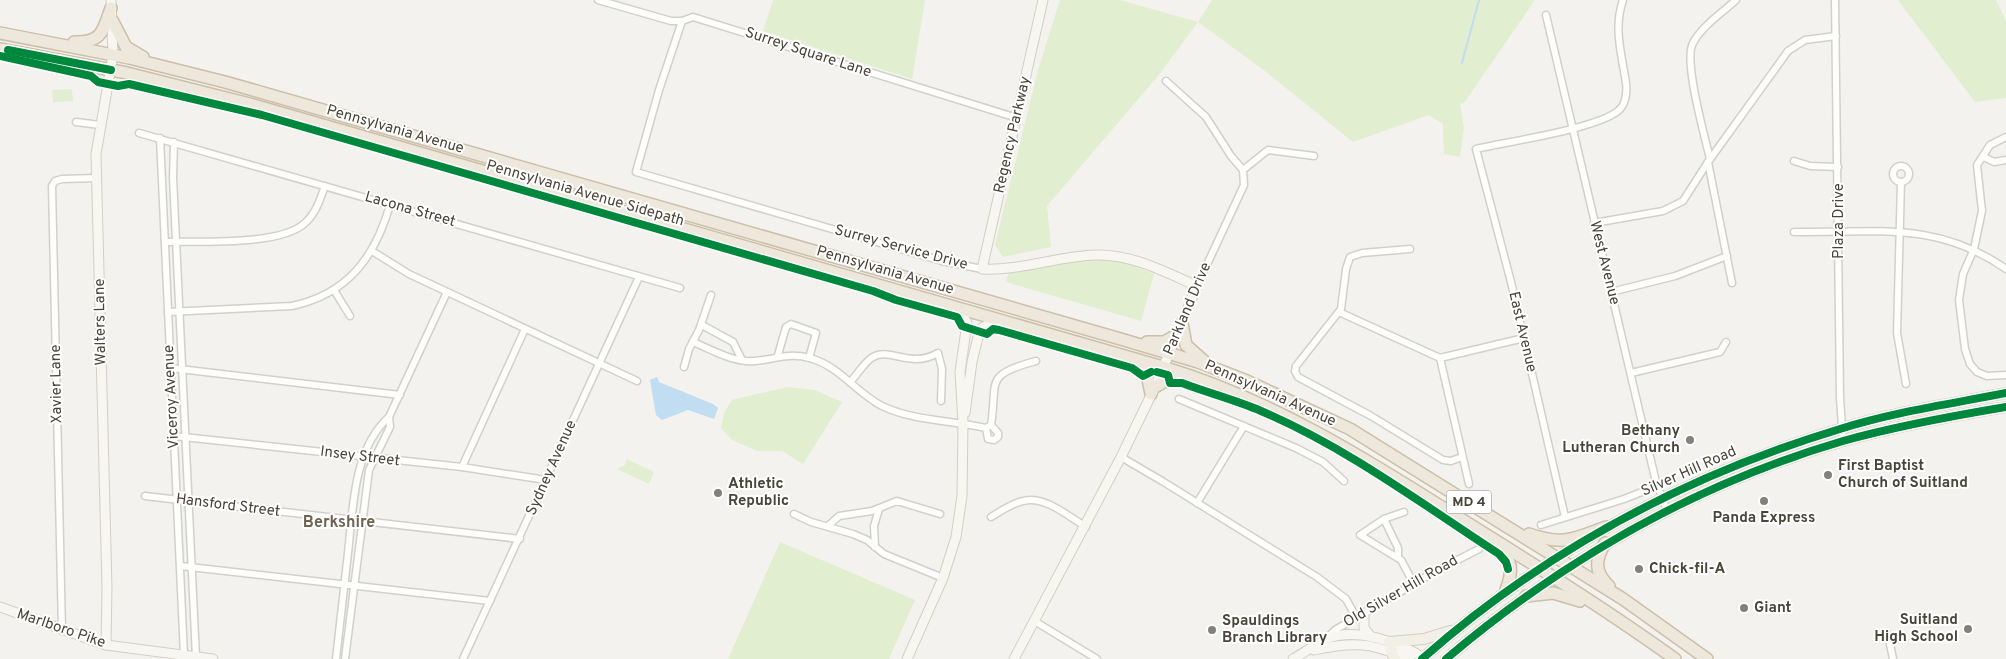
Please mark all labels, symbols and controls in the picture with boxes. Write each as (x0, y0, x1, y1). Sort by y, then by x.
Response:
street label: Surrey Square Lane (742, 24, 874, 82)
street label: Regency Parkway (990, 75, 1036, 195)
street label: Pennsylvania Avenue (324, 101, 466, 159)
street label: Pennsylvania Avenue Sidepath (484, 157, 686, 231)
street label: Plaza Drive (1830, 183, 1849, 259)
street label: Lacona Street (362, 188, 458, 232)
street label: West Avenue (1584, 219, 1624, 307)
street label: Surrey Service Drive (832, 221, 970, 275)
street label: Pennsylvania Avenue (814, 242, 956, 300)
street label: Parkland Drive (1160, 260, 1216, 358)
street label: Walters Lane (91, 278, 111, 366)
street label: East Avenue (1503, 290, 1541, 374)
street label: Xavier Lane (47, 344, 67, 424)
street label: Viceroy Avenue (160, 344, 184, 450)
street label: Pennsylvania Avenue (1201, 356, 1339, 432)
street label: Sydney Avenue (522, 417, 582, 519)
place label: Bethany Lutheran Church (1562, 422, 1680, 458)
marker: Bethany Lutheran Church (1684, 434, 1696, 446)
street label: Insey Street (319, 443, 401, 471)
street label: Silver Hill Road (1638, 443, 1740, 501)
place label: First Baptist Church of Suitland (1838, 457, 1968, 493)
marker: First Baptist Church of Suitland (1822, 469, 1834, 481)
place label: Athletic Republic (728, 475, 789, 511)
marker: Athletic Republic (712, 487, 724, 499)
street label: Hansford Street (175, 490, 281, 522)
road number: MD 4 (1446, 491, 1492, 514)
marker: Panda Express (1758, 495, 1770, 507)
place label: Panda Express (1713, 509, 1815, 528)
district label: Berkshire (303, 513, 375, 533)
street label: Old Silver Hill Road (1340, 551, 1462, 633)
place label: Chick-fil-A (1649, 560, 1725, 579)
marker: Chick-fil-A (1633, 563, 1645, 575)
place label: Giant (1754, 599, 1792, 618)
marker: Giant (1738, 602, 1750, 614)
street label: Marlboro Pike (14, 605, 108, 653)
place label: Suitland High School (1874, 611, 1958, 647)
place label: Spauldings Branch Library (1222, 612, 1328, 648)
marker: Suitland High School (1962, 623, 1974, 635)
marker: Spauldings Branch Library (1206, 624, 1218, 636)

